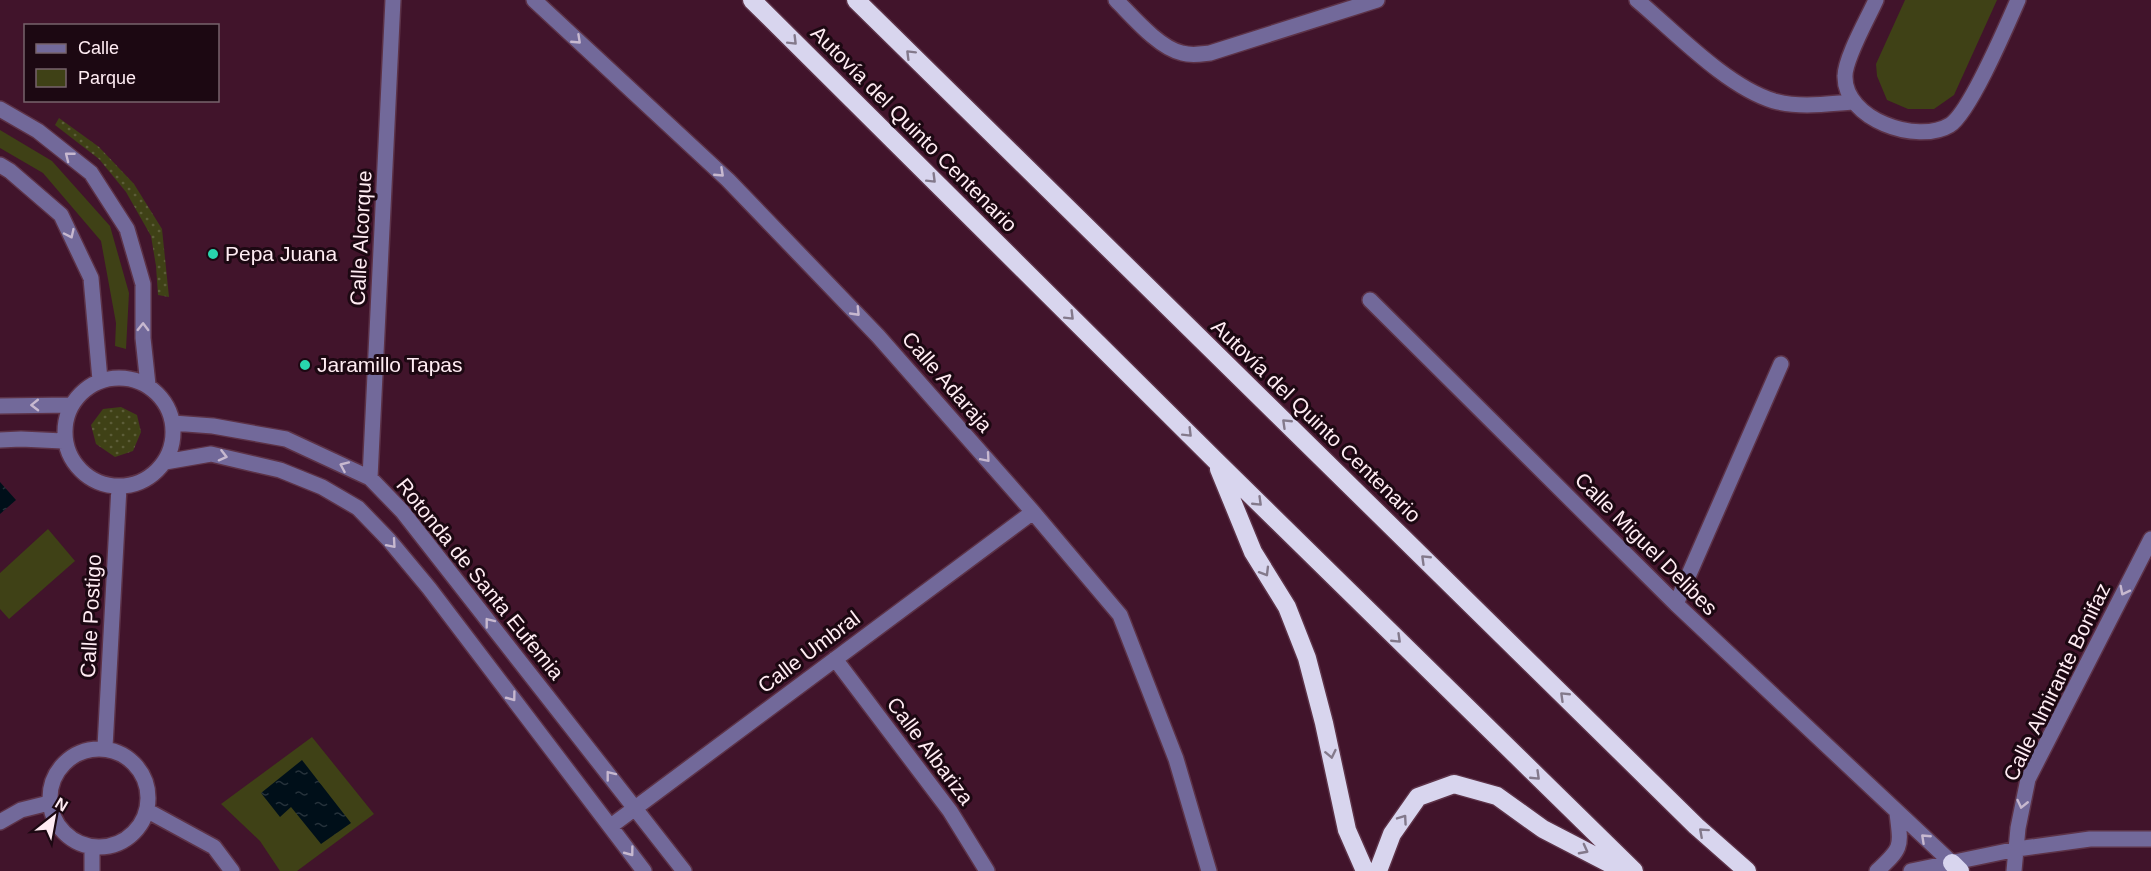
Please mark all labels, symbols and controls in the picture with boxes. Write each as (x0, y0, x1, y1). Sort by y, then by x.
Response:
street label: Autovía del Quinto Centenario (807, 21, 1022, 236)
legend (24, 24, 219, 102)
one-way arrow (570, 33, 581, 44)
one-way arrow (786, 34, 797, 45)
text: Calle (78, 38, 119, 58)
one-way arrow (907, 51, 918, 62)
text: Parque (78, 68, 136, 88)
one-way arrow (65, 152, 76, 163)
one-way arrow (713, 166, 724, 177)
street label: Calle Alcorque (345, 170, 376, 306)
one-way arrow (924, 171, 935, 182)
one-way arrow (63, 228, 75, 239)
place label: Pepa Juana (225, 242, 337, 265)
marker: Pepa Juana (206, 247, 220, 261)
one-way arrow (849, 306, 860, 316)
one-way arrow (1064, 309, 1074, 320)
street label: Autovía del Quinto Centenario (1207, 315, 1426, 527)
one-way arrow (137, 323, 149, 332)
street label: Calle Adaraja (898, 327, 997, 437)
place label: Jaramillo Tapas (317, 353, 463, 376)
marker: Jaramillo Tapas (298, 358, 312, 372)
one-way arrow (30, 399, 39, 411)
one-way arrow (1282, 419, 1292, 430)
one-way arrow (1181, 426, 1192, 437)
one-way arrow (218, 449, 228, 462)
one-way arrow (979, 451, 990, 462)
one-way arrow (339, 461, 350, 473)
street label: Calle Miguel Delibes (1571, 468, 1722, 619)
street label: Rotonda de Santa Eufemia (392, 473, 569, 684)
one-way arrow (1251, 495, 1262, 506)
one-way arrow (385, 537, 396, 548)
street label: Calle Postigo (76, 554, 105, 678)
one-way arrow (1421, 556, 1432, 567)
one-way arrow (1258, 566, 1270, 576)
street label: Calle Almirante Bonifaz (1999, 579, 2114, 784)
one-way arrow (2120, 585, 2132, 596)
street label: Calle Umbral (753, 606, 864, 697)
one-way arrow (486, 617, 497, 628)
one-way arrow (1391, 632, 1401, 643)
one-way arrow (505, 691, 516, 702)
one-way arrow (1560, 692, 1570, 703)
street label: Calle Albariza (883, 693, 978, 809)
one-way arrow (1324, 749, 1337, 759)
one-way arrow (1529, 768, 1540, 779)
one-way arrow (606, 771, 617, 782)
north arrow (24, 787, 84, 847)
text: N (52, 794, 71, 815)
one-way arrow (2017, 799, 2030, 809)
one-way arrow (1396, 814, 1407, 825)
one-way arrow (1700, 828, 1710, 839)
one-way arrow (1921, 834, 1931, 845)
one-way arrow (1577, 843, 1588, 854)
one-way arrow (623, 846, 634, 857)

